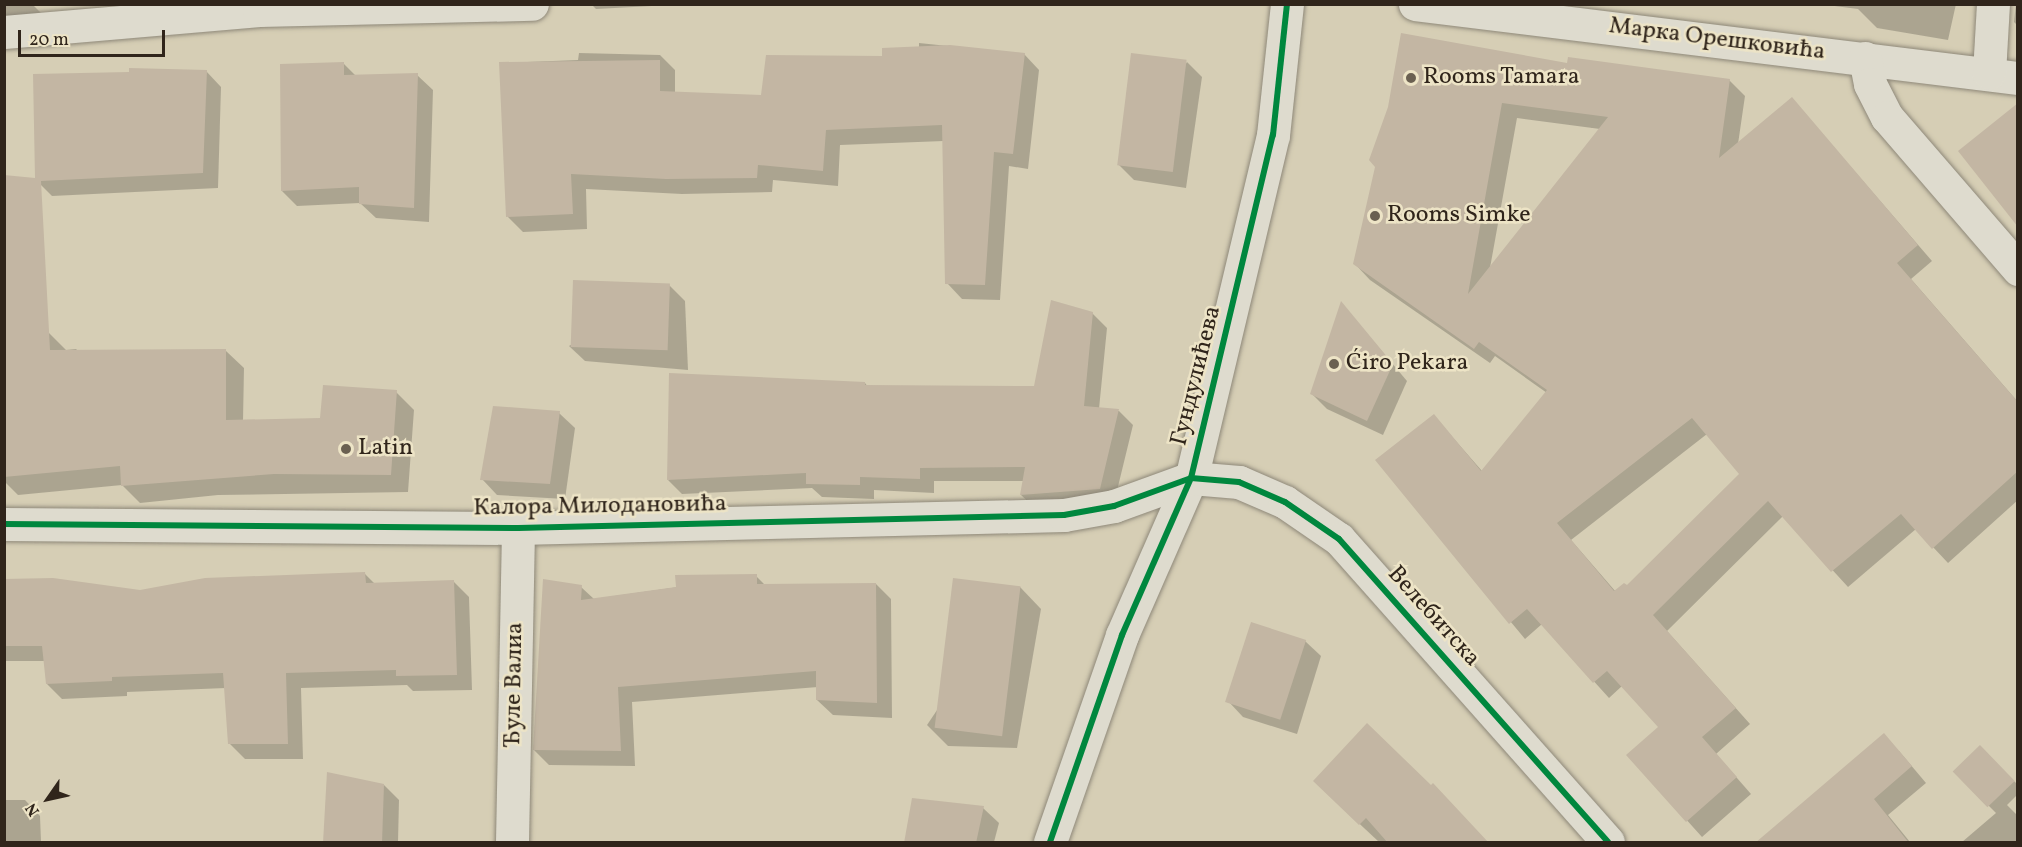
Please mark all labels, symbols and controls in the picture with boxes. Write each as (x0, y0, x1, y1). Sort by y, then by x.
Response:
street label: Марка Орешковића (1607, 12, 1827, 68)
scale bar (21, 18, 168, 56)
text: 20 m (29, 28, 69, 53)
place label: Rooms Tamara (1423, 64, 1581, 92)
marker: Rooms Tamara (1404, 71, 1418, 85)
place label: Rooms Simke (1387, 202, 1531, 230)
marker: Rooms Simke (1368, 209, 1382, 223)
street label: Гундулићева (1166, 303, 1228, 449)
place label: Ćiro Pekara (1346, 350, 1468, 378)
marker: Ćiro Pekara (1327, 357, 1341, 371)
place label: Latin (358, 435, 413, 463)
marker: Latin (339, 442, 353, 456)
street label: Калора Милодановића (473, 490, 727, 524)
street label: Велебитска (1380, 561, 1486, 673)
street label: Ђуле Валиа (500, 622, 530, 748)
north arrow (18, 769, 78, 829)
text: N (21, 798, 45, 820)

